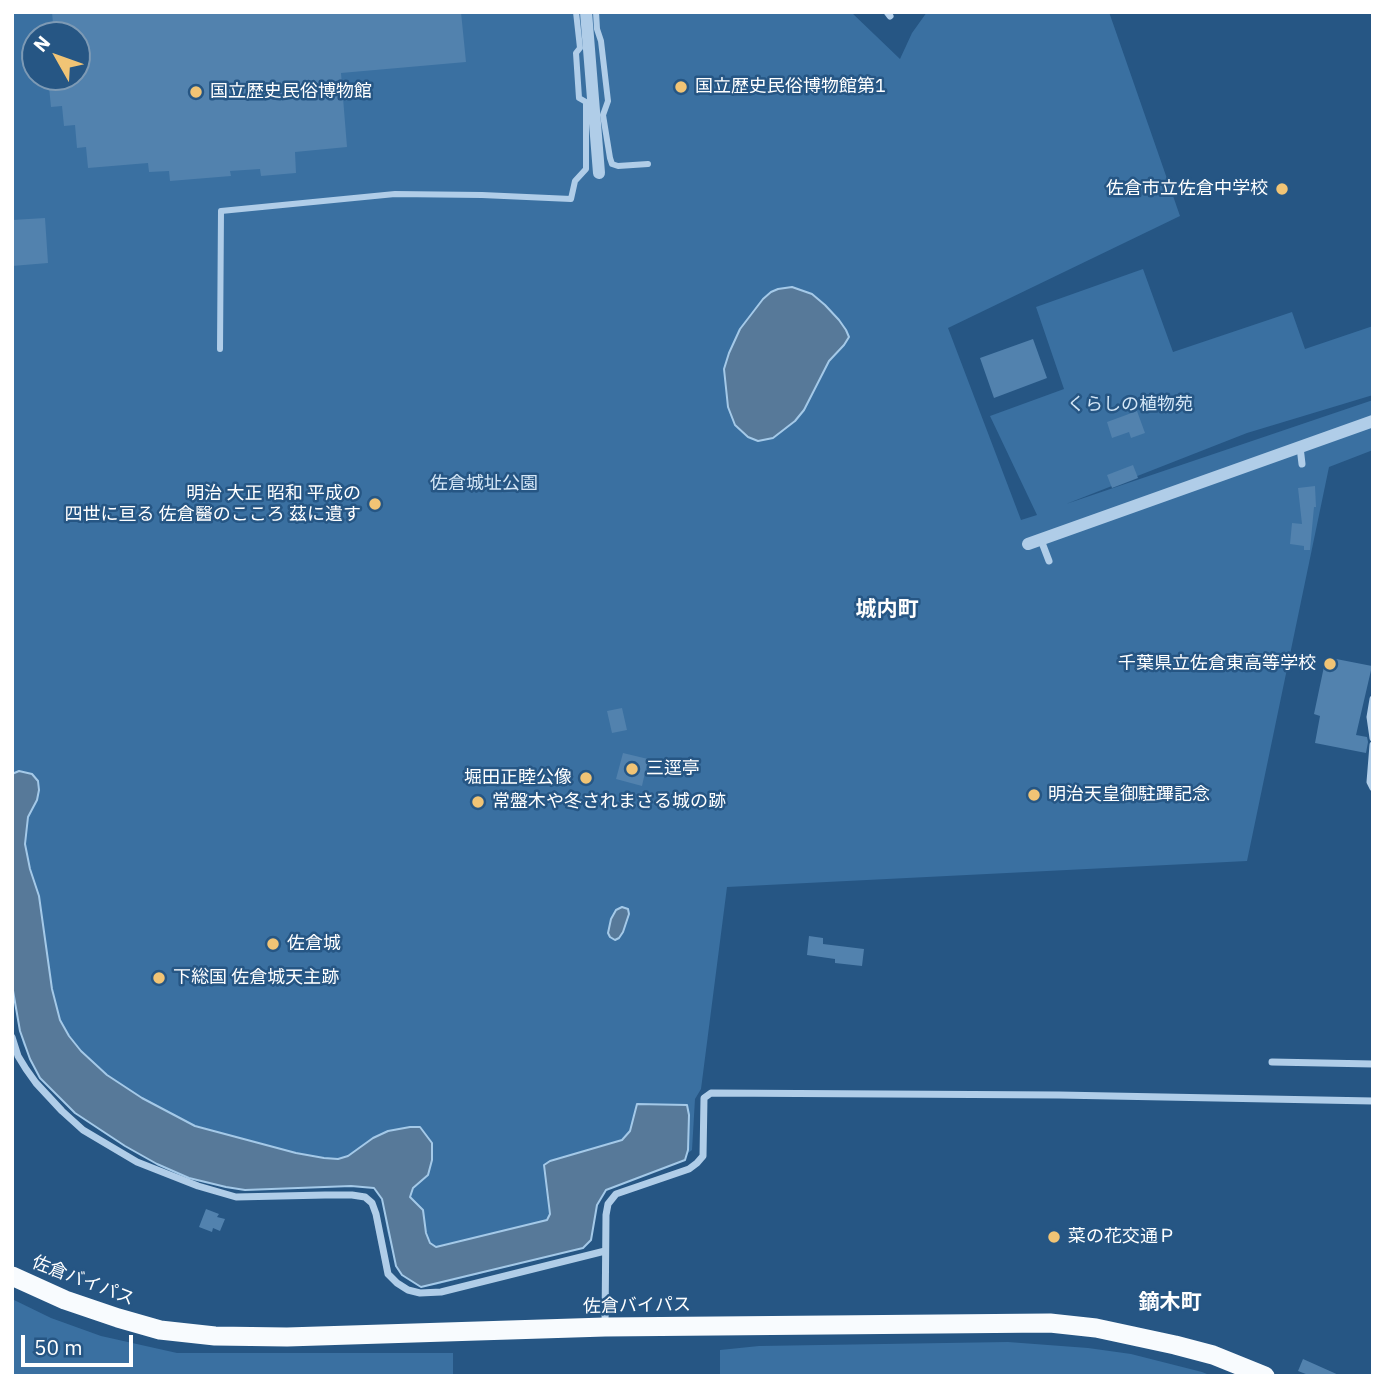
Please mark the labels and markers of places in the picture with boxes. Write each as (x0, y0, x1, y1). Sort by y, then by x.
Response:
place label: 国立歴史民俗博物館第1 (695, 76, 886, 98)
marker: 国立歴史民俗博物館第1 (673, 79, 689, 95)
place label: 国立歴史民俗博物館 (210, 81, 372, 103)
marker: 国立歴史民俗博物館 (188, 84, 204, 100)
place label: 佐倉市立佐倉中学校 (1106, 178, 1268, 200)
marker: 佐倉市立佐倉中学校 (1274, 181, 1290, 197)
place label: 明治 大正 昭和 平成の 四世に亘る 佐倉醫のこころ 茲に遺す (65, 483, 361, 526)
marker: 明治 大正 昭和 平成の 四世に亘る 佐倉醫のこころ 茲に遺す (367, 496, 383, 512)
place label: 千葉県立佐倉東高等学校 (1118, 653, 1316, 675)
marker: 千葉県立佐倉東高等学校 (1322, 656, 1338, 672)
place label: 三逕亭 (646, 758, 700, 780)
marker: 三逕亭 (624, 761, 640, 777)
place label: 堀田正睦公像 (464, 767, 572, 789)
marker: 堀田正睦公像 (578, 770, 594, 786)
place label: 明治天皇御駐蹕記念 (1048, 784, 1210, 806)
marker: 明治天皇御駐蹕記念 (1026, 787, 1042, 803)
place label: 常盤木や冬されまさる城の跡 (492, 791, 726, 813)
marker: 常盤木や冬されまさる城の跡 (470, 794, 486, 810)
place label: 佐倉城 (287, 933, 341, 955)
marker: 佐倉城 (265, 936, 281, 952)
place label: 下総国 佐倉城天主跡 (173, 967, 339, 989)
marker: 下総国 佐倉城天主跡 (151, 970, 167, 986)
place label: 菜の花交通Ｐ (1068, 1226, 1176, 1248)
marker: 菜の花交通Ｐ (1046, 1229, 1062, 1245)

